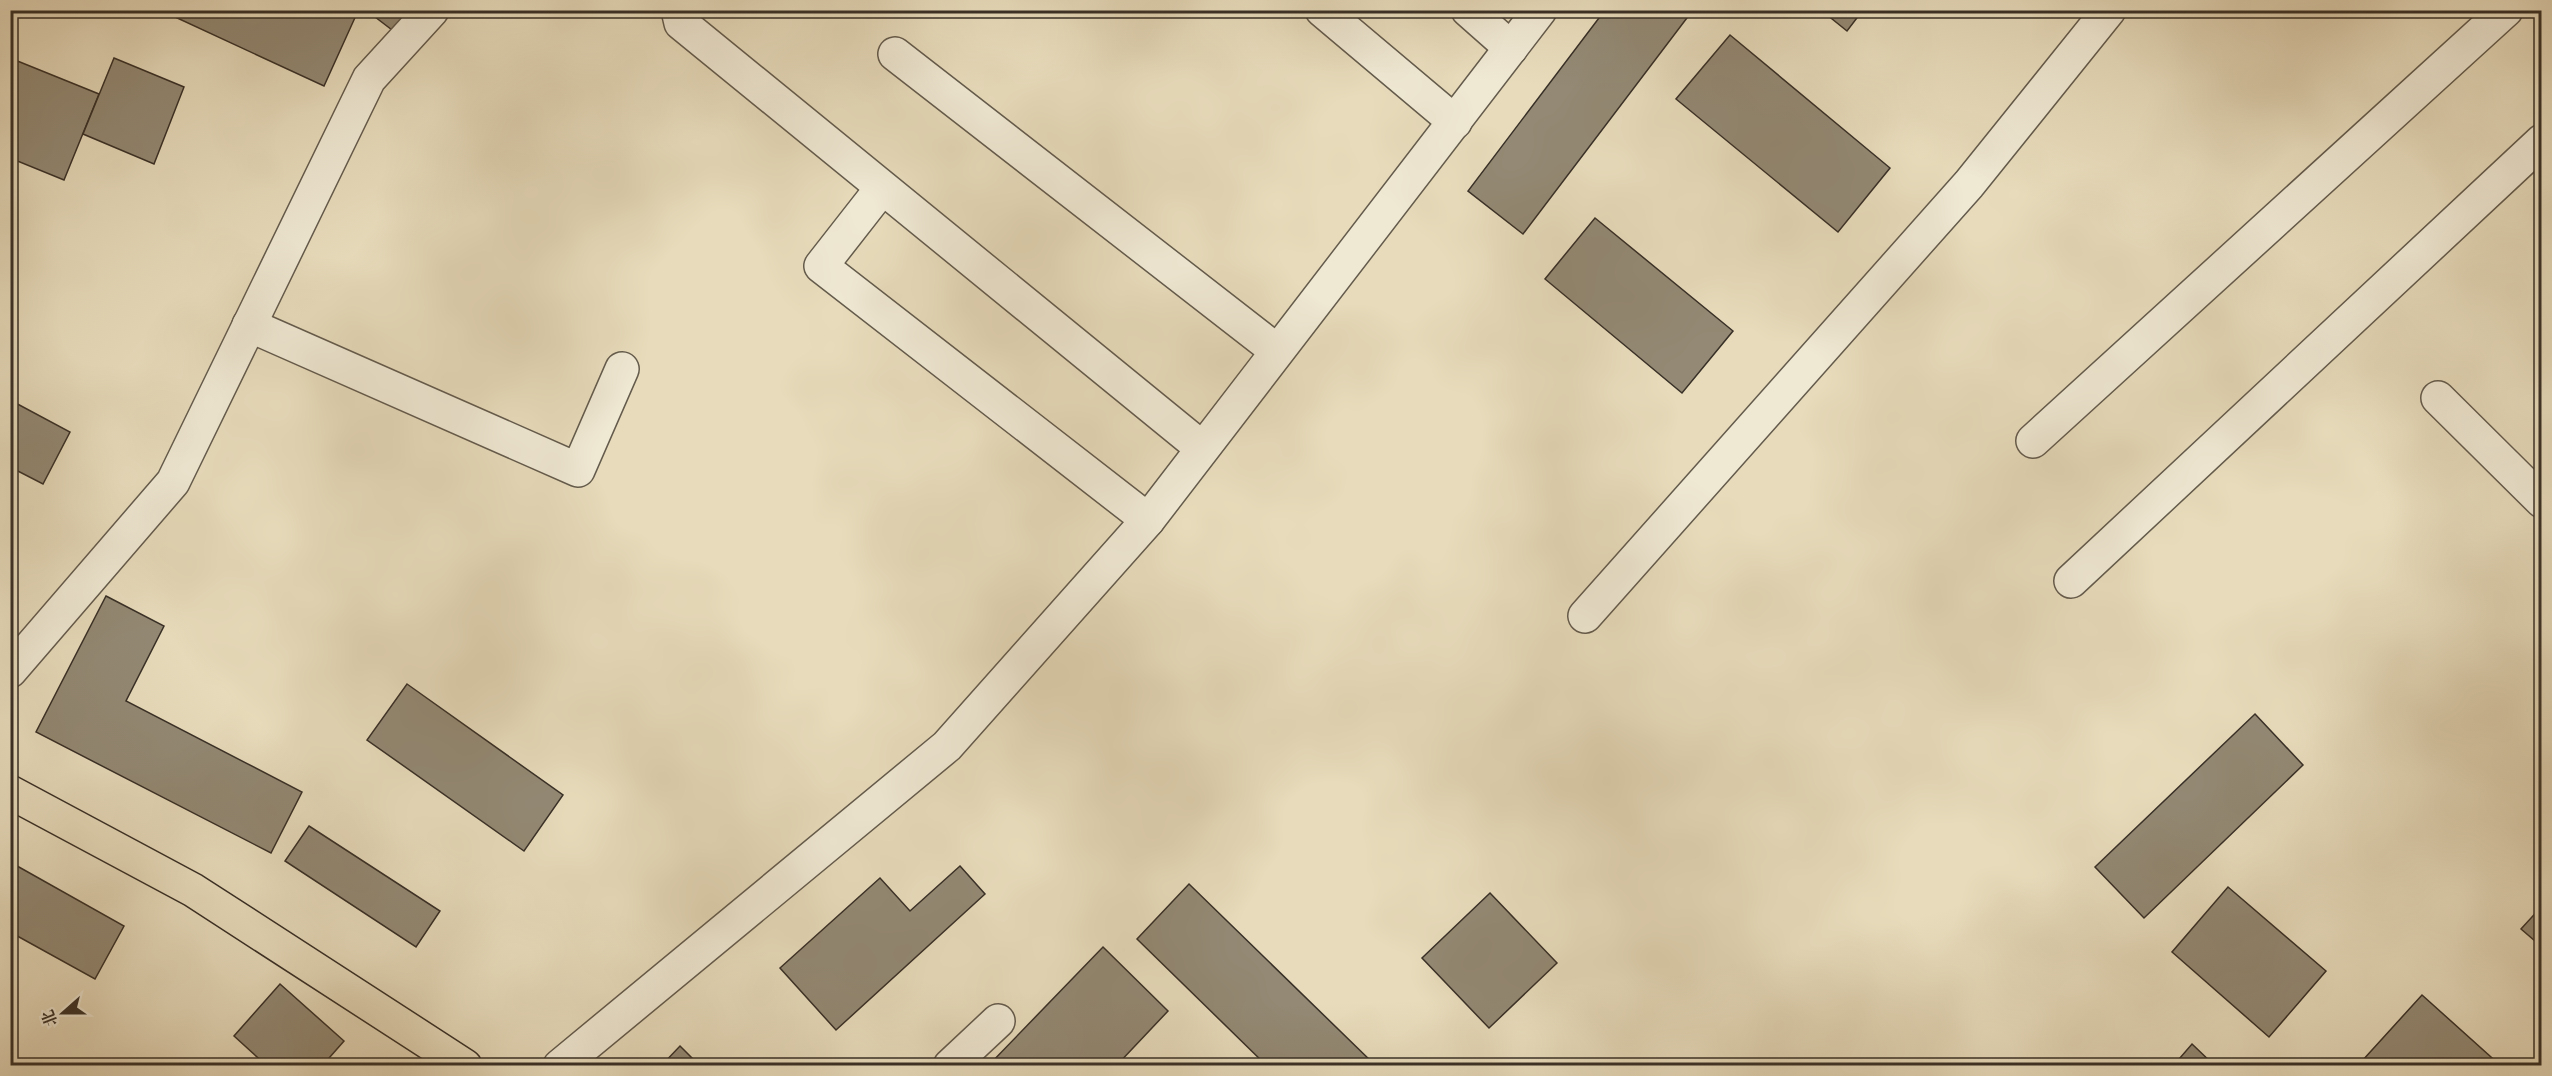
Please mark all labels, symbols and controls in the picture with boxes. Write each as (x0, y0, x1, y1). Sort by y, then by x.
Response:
north arrow (33, 983, 93, 1043)
text: 北 (35, 1007, 63, 1030)

